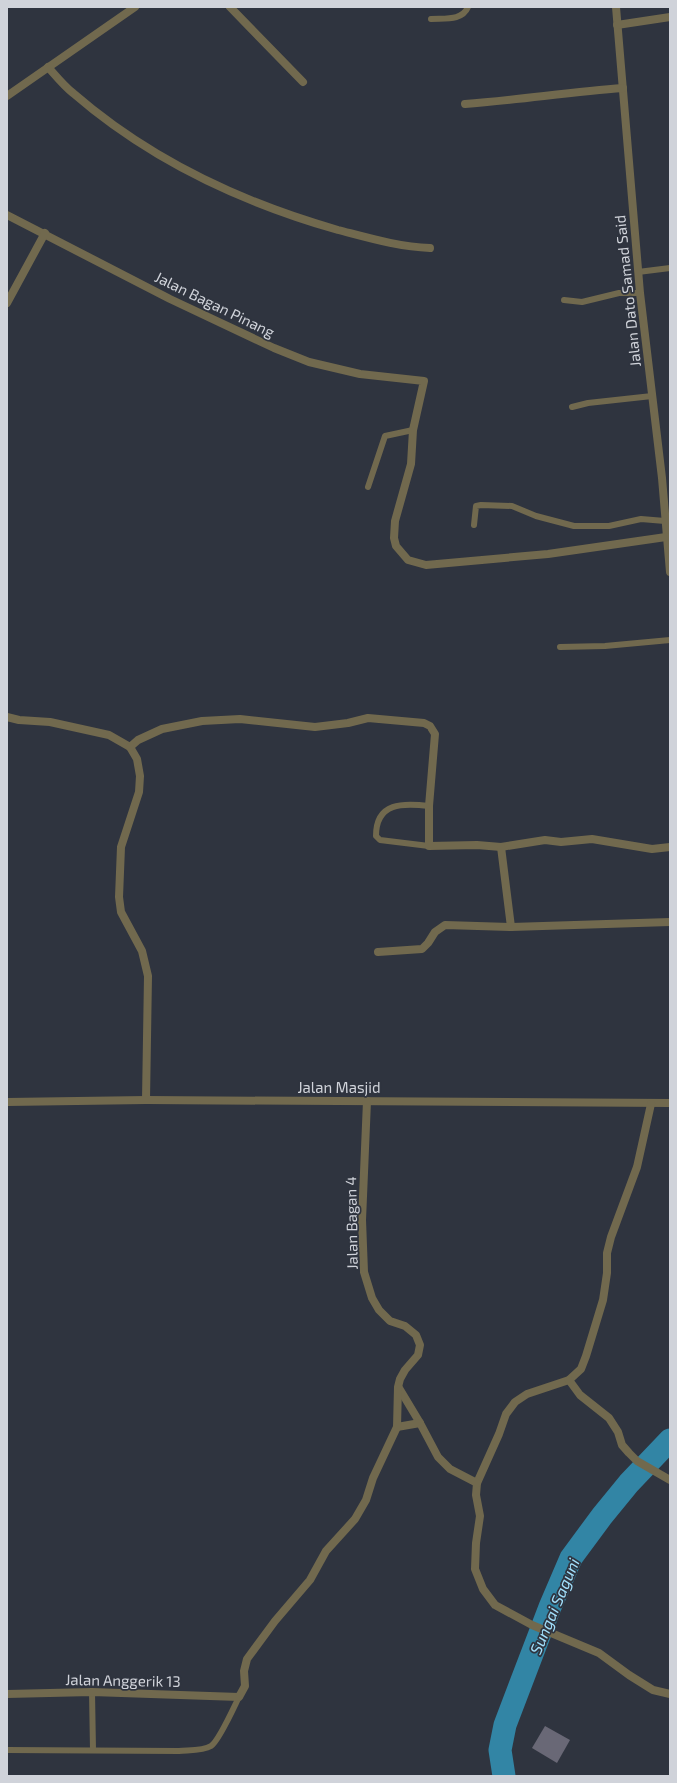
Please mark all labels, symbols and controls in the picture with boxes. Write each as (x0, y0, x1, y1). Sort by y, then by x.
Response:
street label: Jalan Dato Samad Said (610, 214, 644, 368)
street label: Jalan Bagan Pinang (152, 267, 278, 341)
street label: Jalan Masjid (297, 1078, 381, 1097)
street label: Jalan Bagan 4 (341, 1176, 361, 1270)
water label: Sungai Saguni (525, 1555, 583, 1657)
street label: Jalan Anggerik 13 (65, 1670, 181, 1690)

